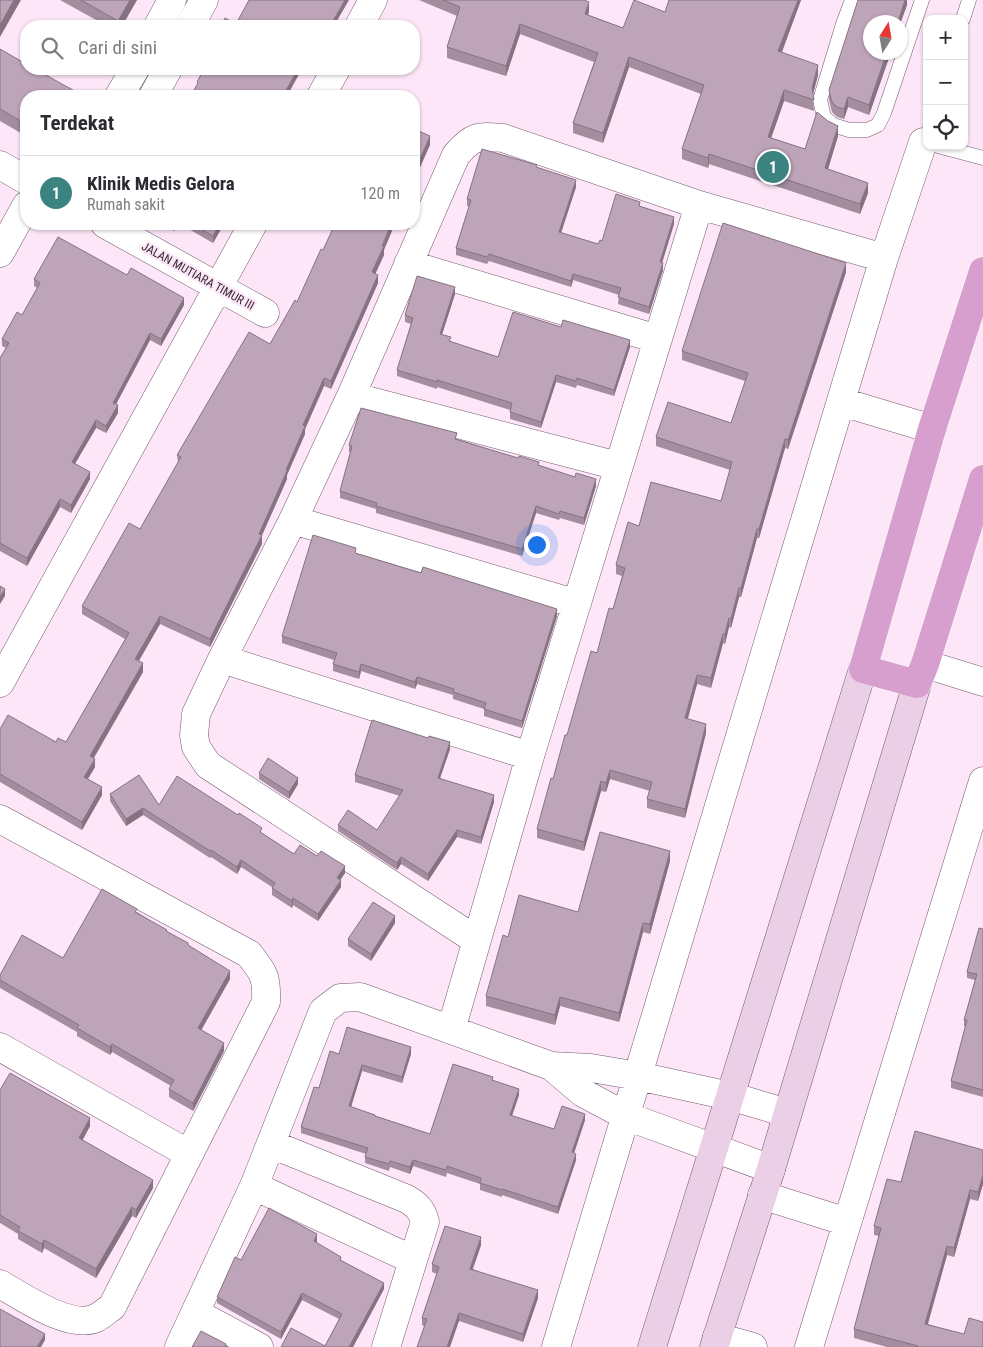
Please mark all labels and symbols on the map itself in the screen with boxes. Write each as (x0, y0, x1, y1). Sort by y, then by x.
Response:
north arrow (863, 15, 908, 60)
pin: 1 (757, 148, 789, 186)
street label: JALAN MUTIARA TIMUR III (139, 239, 257, 313)
your location (524, 532, 550, 558)

